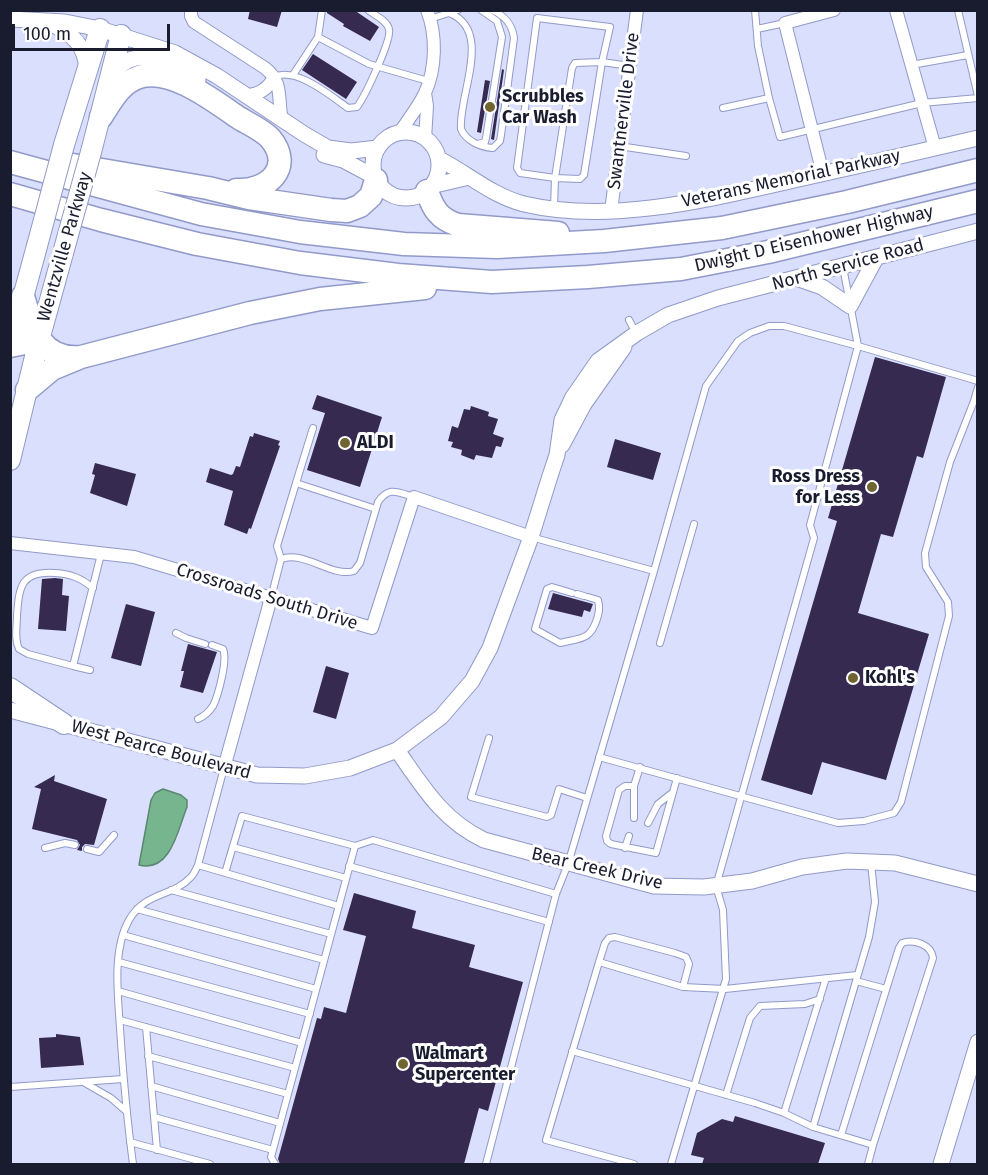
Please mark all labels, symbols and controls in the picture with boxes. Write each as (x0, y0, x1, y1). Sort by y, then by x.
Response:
scale bar (15, 12, 172, 50)
text: 100 m (23, 23, 71, 45)
street label: Swantnerville Drive (604, 31, 644, 191)
place label: Scrubbles Car Wash (502, 86, 584, 128)
marker: Scrubbles Car Wash (483, 100, 497, 114)
street label: Veterans Memorial Parkway (680, 145, 902, 213)
street label: Wentzville Parkway (33, 170, 97, 324)
street label: Dwight D Eisenhower Highway (693, 201, 935, 277)
street label: North Service Road (770, 234, 926, 296)
place label: ALDI (357, 432, 394, 454)
marker: ALDI (338, 436, 352, 450)
place label: Ross Dress for Less (772, 466, 860, 508)
marker: Ross Dress for Less (865, 480, 879, 494)
street label: Crossroads South Drive (174, 559, 360, 635)
place label: Kohl's (865, 667, 915, 689)
marker: Kohl's (846, 671, 860, 685)
street label: West Pearce Boulevard (69, 716, 253, 784)
street label: Bear Creek Drive (529, 843, 665, 895)
place label: Walmart Supercenter (415, 1043, 515, 1086)
marker: Walmart Supercenter (396, 1057, 410, 1071)

